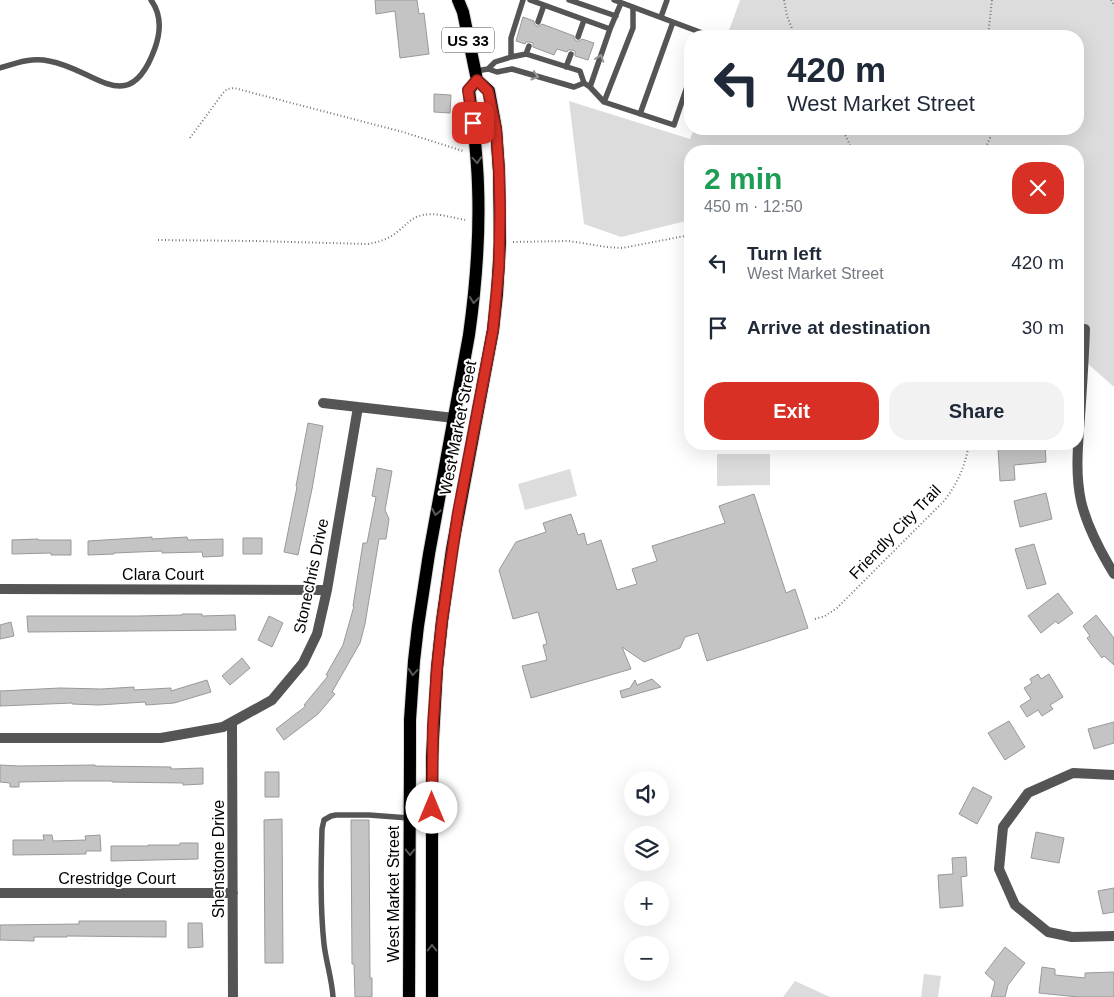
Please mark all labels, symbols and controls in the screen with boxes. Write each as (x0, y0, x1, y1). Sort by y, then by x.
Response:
road number: US 33 (442, 28, 494, 52)
icon: left (704, 50, 769, 115)
text: 420 m (787, 50, 886, 89)
one-way arrow (594, 54, 604, 63)
one-way arrow (530, 70, 539, 81)
text: West Market Street (787, 91, 975, 116)
pin (452, 102, 494, 144)
icon: arrive (459, 109, 487, 137)
one-way arrow (471, 156, 482, 164)
text: 2 min (704, 162, 782, 195)
button: close (1012, 162, 1064, 214)
text: 450 m · 12:50 (704, 198, 803, 215)
text: Turn left (747, 243, 822, 264)
icon: left (704, 249, 732, 277)
text: 420 m (1011, 252, 1064, 273)
text: West Market Street (747, 265, 884, 282)
one-way arrow (469, 296, 480, 304)
icon: arrive (704, 314, 732, 342)
text: Arrive at destination (747, 317, 931, 338)
text: 30 m (1022, 317, 1064, 338)
street label: West Market Street (437, 359, 479, 497)
button: Exit (704, 382, 879, 440)
button: Share (889, 382, 1064, 440)
street label: Friendly City Trail (846, 482, 944, 582)
one-way arrow (431, 507, 442, 516)
street label: Stonechris Drive (290, 517, 332, 635)
street label: Clara Court (122, 566, 204, 583)
one-way arrow (408, 669, 419, 677)
map controls (624, 771, 669, 981)
button: sound (624, 771, 669, 816)
position arrow (405, 781, 457, 833)
street label: Shenstone Drive (210, 800, 227, 918)
street label: West Market Street (385, 825, 402, 962)
button: layers (624, 826, 669, 871)
one-way arrow (405, 849, 415, 857)
street label: Crestridge Court (58, 870, 176, 887)
button: + (624, 881, 669, 926)
button: − (624, 936, 669, 981)
one-way arrow (427, 944, 437, 952)

